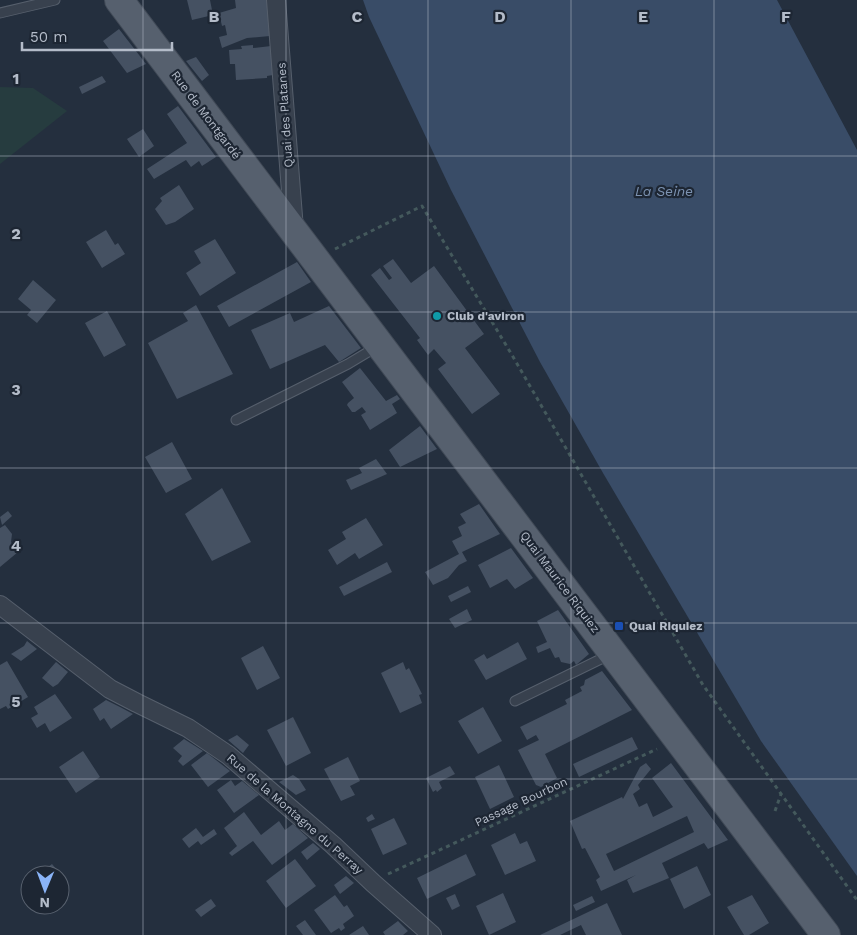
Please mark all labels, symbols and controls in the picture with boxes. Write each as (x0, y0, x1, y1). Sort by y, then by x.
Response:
text: B (209, 7, 220, 26)
text: C (352, 7, 363, 26)
text: D (494, 7, 506, 26)
text: E (638, 7, 648, 26)
text: F (781, 7, 791, 26)
scale bar (22, 20, 172, 52)
text: 50 m (30, 28, 67, 46)
street label: Quai des Platanes (274, 62, 296, 168)
street label: Rue de Montgardé (168, 68, 244, 162)
text: 1 (13, 69, 19, 88)
water label: La Seine (635, 183, 693, 199)
text: 2 (11, 224, 21, 243)
place label: Club d'aviron (447, 309, 524, 323)
marker: Club d'aviron (431, 310, 443, 322)
text: 3 (11, 380, 21, 399)
street label: Quai Maurice Riquiez (517, 529, 603, 635)
text: 4 (11, 536, 21, 555)
place label: Quai Riquiez (629, 619, 702, 633)
marker: Quai Riquiez (613, 620, 625, 632)
text: 5 (11, 692, 21, 711)
street label: Rue de la Montagne du Perray (224, 751, 367, 877)
street label: Passage Bourbon (473, 774, 569, 830)
north arrow (20, 865, 70, 915)
text: N (39, 895, 50, 911)

